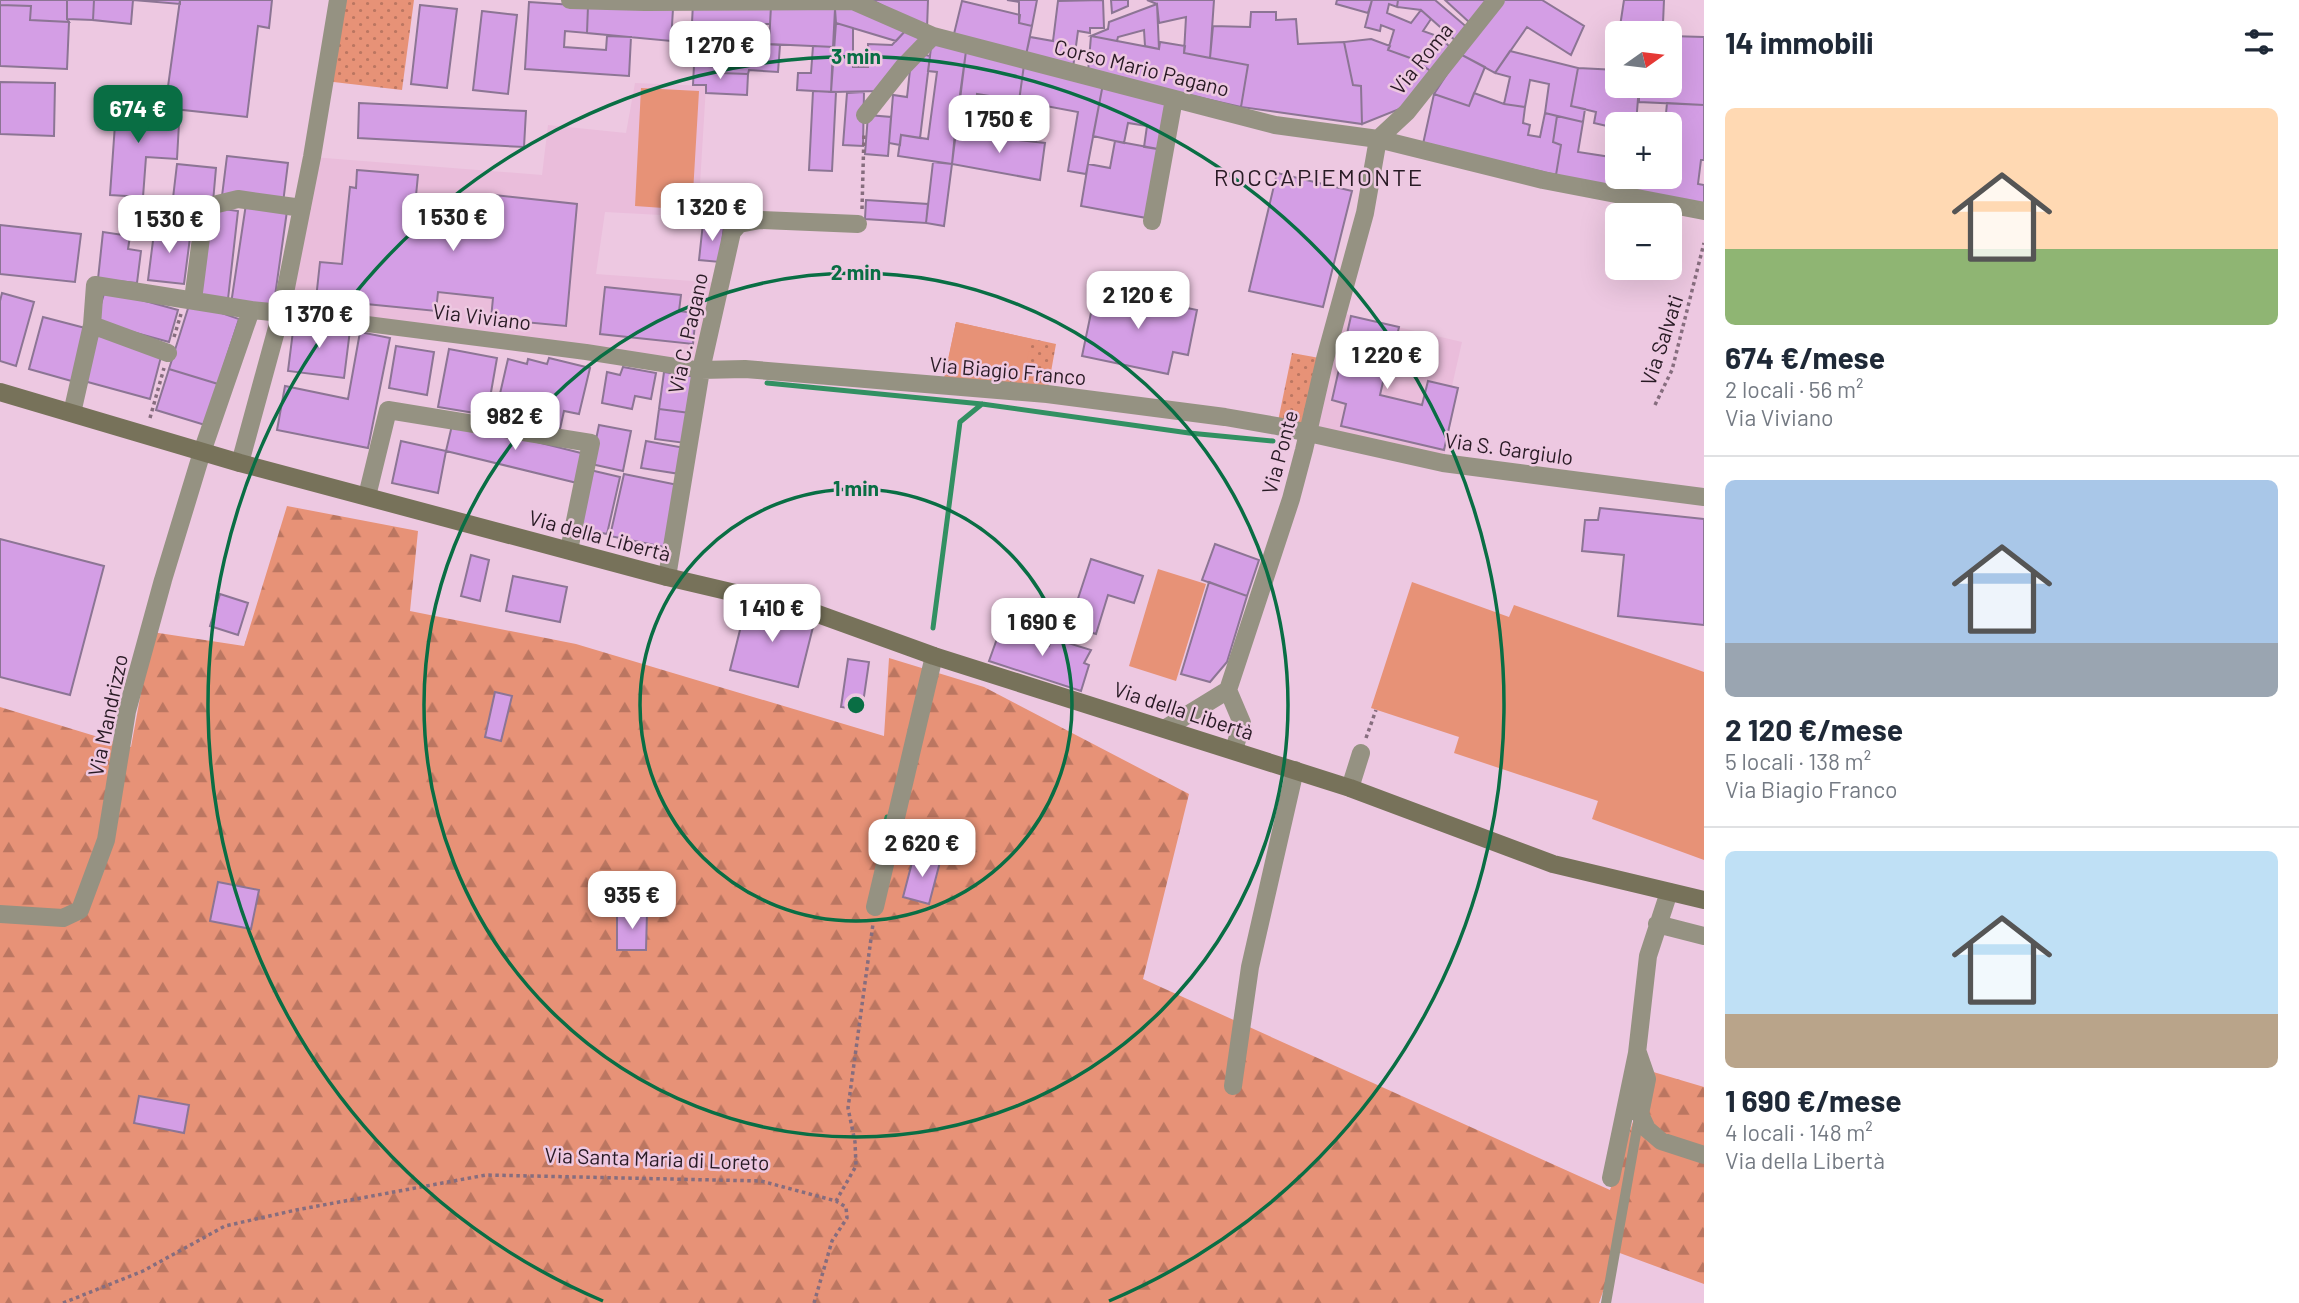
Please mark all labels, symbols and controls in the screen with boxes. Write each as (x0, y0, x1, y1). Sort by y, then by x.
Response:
street label: Via Roma (1385, 17, 1457, 99)
north arrow (1605, 21, 1682, 98)
map controls (1605, 21, 1682, 280)
pin: 1 270 € (655, 22, 785, 81)
icon: filters (2240, 23, 2278, 61)
text: 14 immobili (1725, 24, 1874, 60)
text: 1 270 € (685, 30, 755, 58)
street label: Corso Mario Pagano (1052, 33, 1232, 101)
text: 3 min (831, 43, 881, 68)
pin: 674 € (89, 86, 187, 145)
text: 674 € (110, 94, 166, 122)
pin: 1 750 € (934, 96, 1064, 155)
text: 1 750 € (965, 104, 1033, 132)
button: + (1605, 112, 1682, 189)
icon: home (1939, 154, 2065, 280)
district label: ROCCAPIEMONTE (1214, 162, 1424, 191)
pin: 1 320 € (647, 184, 777, 243)
text: 1 320 € (677, 192, 747, 220)
pin: 1 530 € (388, 194, 518, 253)
pin: 1 530 € (104, 196, 234, 255)
text: 1 530 € (418, 202, 488, 230)
button: − (1605, 203, 1682, 280)
text: 1 530 € (134, 204, 204, 232)
text: 2 min (831, 259, 881, 284)
street label: Via C. Pagano (662, 270, 712, 396)
pin: 2 120 € (1073, 272, 1203, 331)
text: 2 120 € (1103, 280, 1173, 308)
pin: 1 370 € (254, 290, 384, 350)
street label: Via Salvati (1635, 292, 1687, 388)
street label: Via Viviano (431, 298, 533, 334)
text: 1 370 € (285, 299, 353, 327)
pin: 1 220 € (1322, 332, 1452, 391)
text: 674 €/mese (1725, 339, 1885, 375)
text: 1 220 € (1352, 340, 1422, 368)
street label: Via Biagio Franco (928, 351, 1088, 389)
text: 2 locali · 56 m² (1725, 375, 1863, 403)
pin: 982 € (466, 392, 564, 452)
text: 982 € (487, 401, 543, 429)
text: Via Viviano (1725, 403, 1834, 431)
street label: Via Ponte (1256, 407, 1302, 497)
street label: Via S. Gargiulo (1443, 427, 1575, 469)
text: 1 min (833, 475, 879, 500)
street label: Via della Libertà (526, 504, 674, 566)
icon: home (1939, 526, 2065, 652)
pin: 1 410 € (707, 584, 837, 644)
text: 1 410 € (740, 593, 804, 621)
pin: 1 690 € (977, 598, 1107, 658)
text: 1 690 € (1007, 607, 1077, 635)
street label: Via Mandrizzo (82, 652, 132, 778)
street label: Via della Libertà (1111, 676, 1257, 744)
centre of rings (844, 693, 868, 717)
text: 2 120 €/mese (1725, 711, 1903, 747)
text: 5 locali · 138 m² (1725, 747, 1871, 775)
text: Via Biagio Franco (1725, 775, 1898, 803)
pin: 2 620 € (857, 820, 987, 879)
text: 2 620 € (884, 828, 960, 856)
pin: 935 € (583, 872, 681, 931)
text: 935 € (604, 880, 660, 908)
icon: home (1939, 897, 2065, 1023)
text: 1 690 €/mese (1725, 1082, 1902, 1118)
text: 4 locali · 148 m² (1725, 1118, 1873, 1146)
street label: Via Santa Maria di Loreto (544, 1142, 770, 1174)
text: Via della Libertà (1725, 1146, 1885, 1174)

